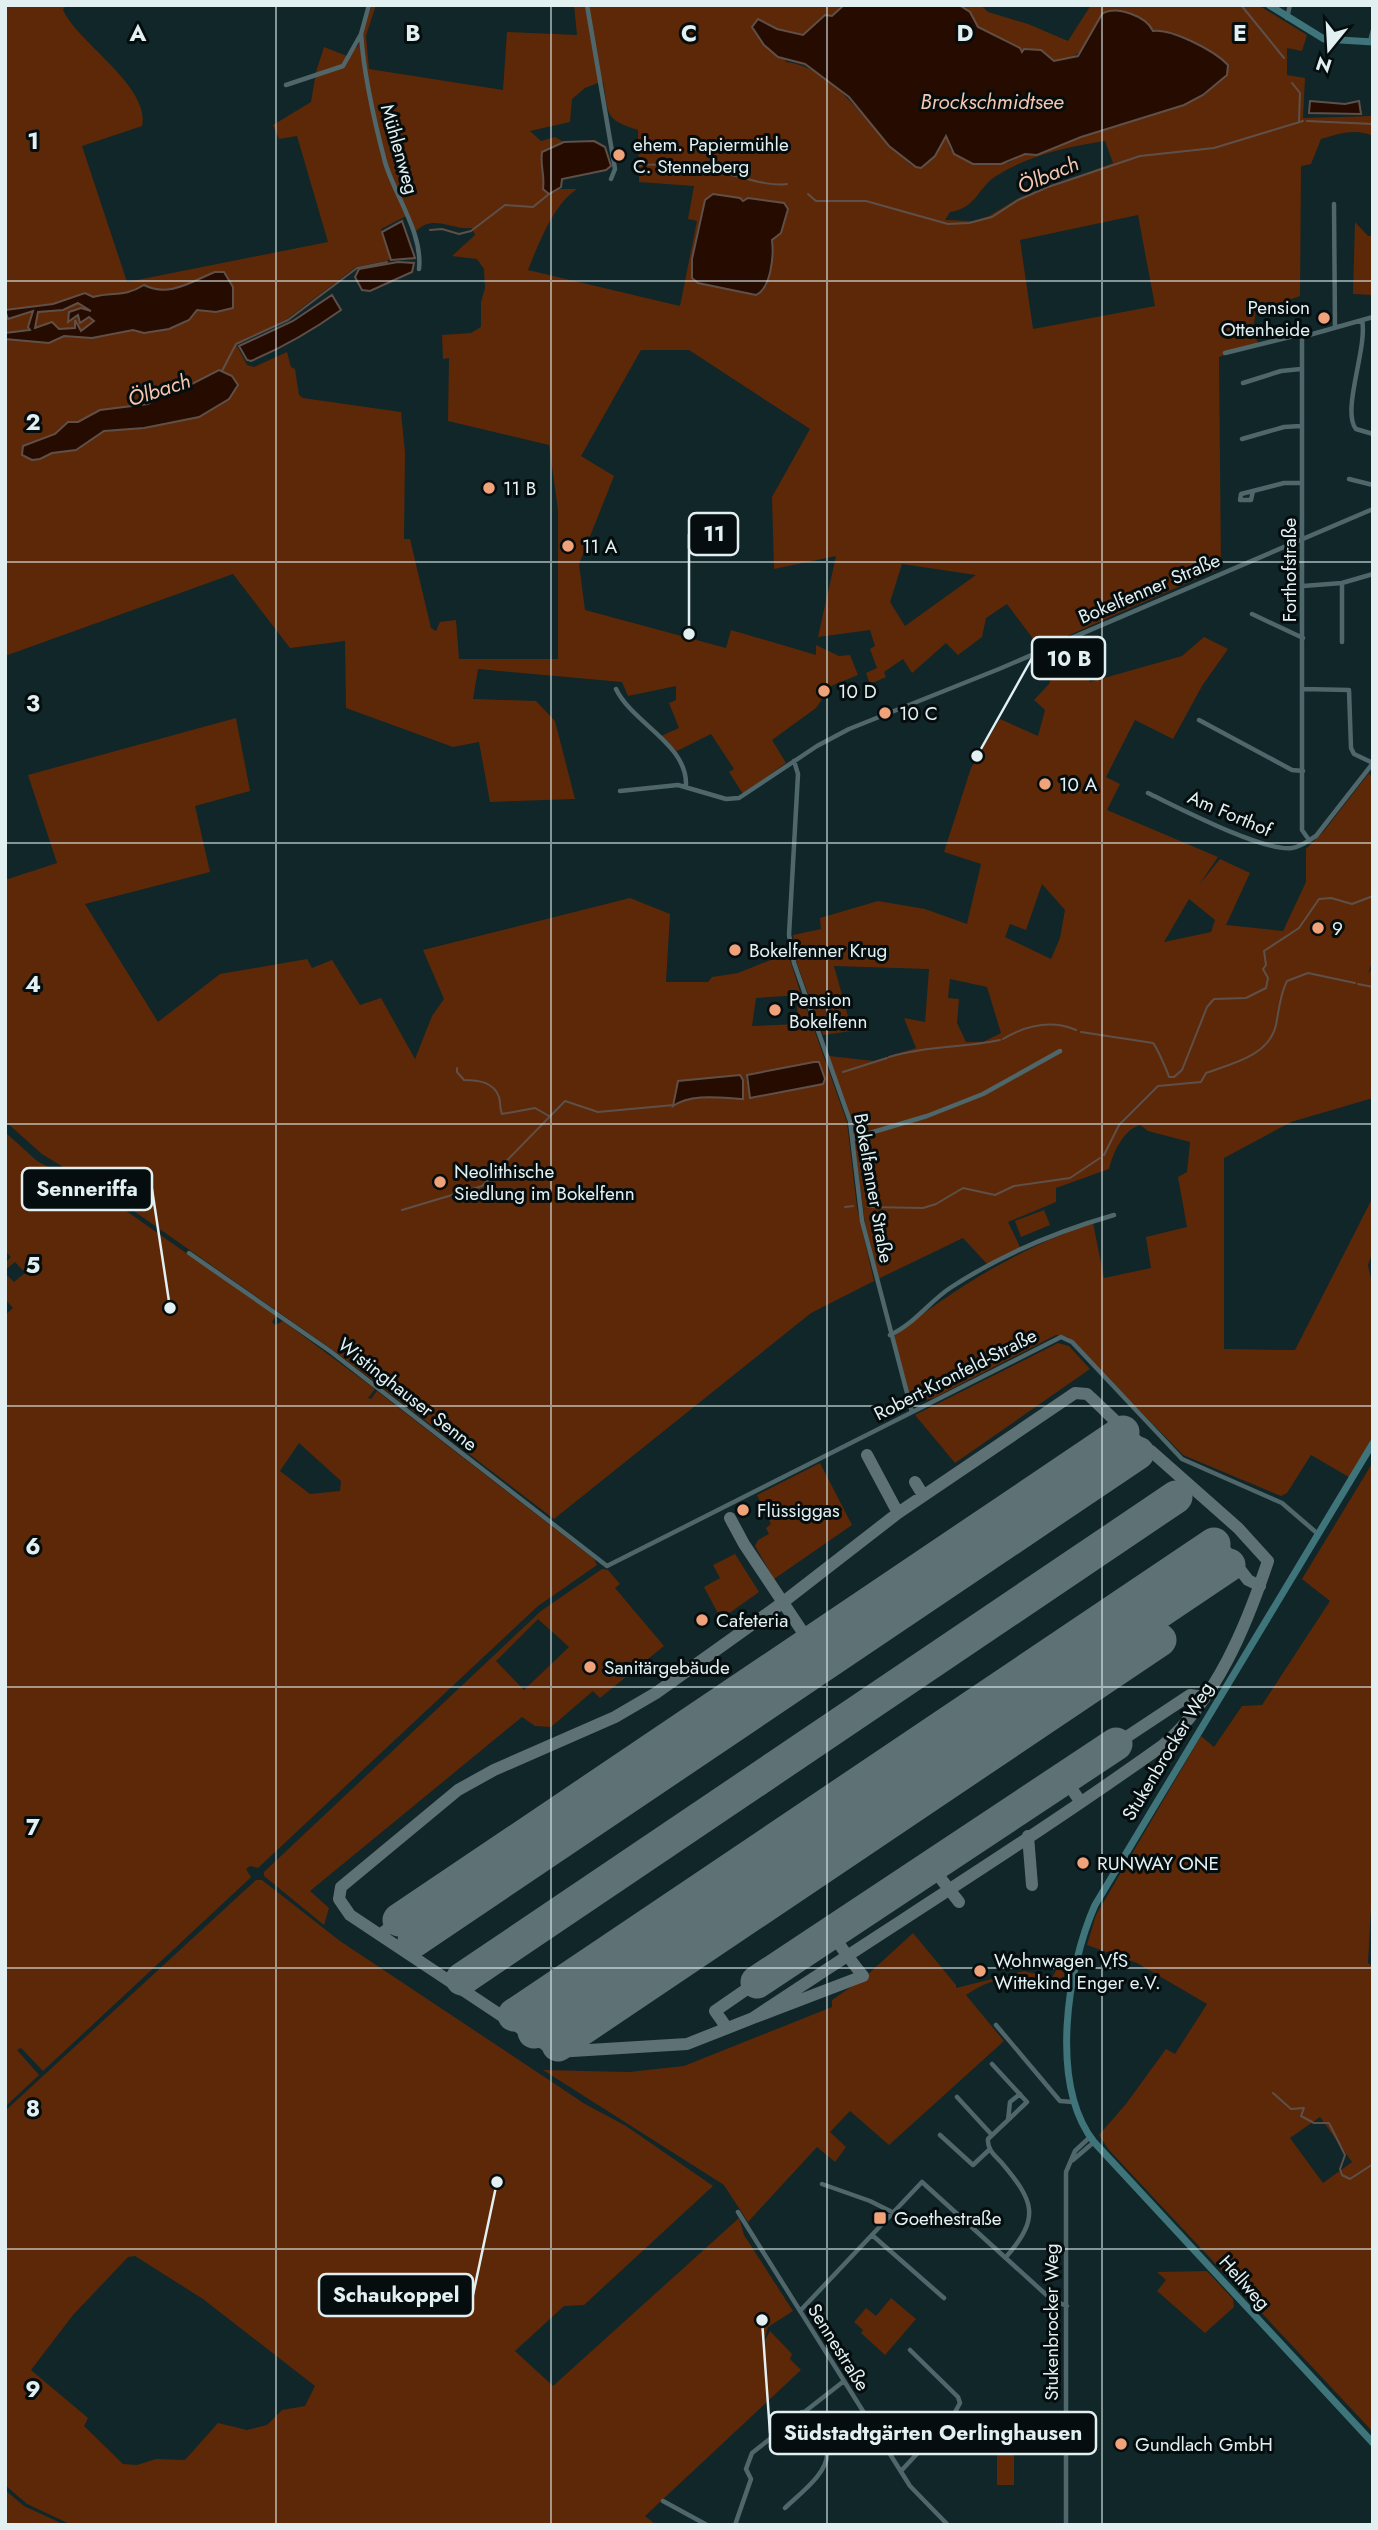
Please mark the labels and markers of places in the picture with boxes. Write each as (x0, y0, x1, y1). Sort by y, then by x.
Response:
place label: ehem. Papiermühle C. Stenneberg (633, 131, 789, 180)
marker: ehem. Papiermühle C. Stenneberg (611, 147, 627, 163)
place label: Pension Ottenheide (1221, 294, 1310, 343)
marker: Pension Ottenheide (1316, 310, 1332, 326)
place label: 11 B (503, 475, 536, 502)
marker: 11 B (481, 480, 497, 496)
callout: 11 (689, 513, 738, 555)
place label: 11 A (582, 533, 618, 560)
marker: 11 A (560, 538, 576, 554)
callout: 10 B (1032, 637, 1105, 679)
place label: 10 D (838, 678, 877, 705)
marker: 10 D (816, 683, 832, 699)
place label: 10 C (899, 700, 938, 727)
marker: 10 C (877, 705, 893, 721)
place label: 10 A (1059, 771, 1098, 798)
marker: 10 A (1037, 776, 1053, 792)
place label: 9 (1332, 915, 1343, 942)
marker: 9 (1310, 920, 1326, 936)
place label: Bokelfenner Krug (749, 937, 887, 964)
marker: Bokelfenner Krug (727, 942, 743, 958)
place label: Pension Bokelfenn (789, 986, 867, 1035)
marker: Pension Bokelfenn (767, 1002, 783, 1018)
place label: Neolithische Siedlung im Bokelfenn (454, 1158, 635, 1207)
callout: Senneriffa (22, 1168, 152, 1210)
marker: Neolithische Siedlung im Bokelfenn (432, 1174, 448, 1190)
place label: Flüssiggas (757, 1497, 840, 1524)
marker: Flüssiggas (735, 1502, 751, 1518)
place label: Cafeteria (716, 1607, 788, 1634)
marker: Cafeteria (694, 1612, 710, 1628)
place label: Sanitärgebäude (604, 1654, 730, 1681)
marker: Sanitärgebäude (582, 1659, 598, 1675)
place label: RUNWAY ONE (1097, 1850, 1219, 1877)
marker: RUNWAY ONE (1075, 1855, 1091, 1871)
place label: Wohnwagen VfS Wittekind Enger e.V. (994, 1947, 1161, 1996)
marker: Wohnwagen VfS Wittekind Enger e.V. (972, 1963, 988, 1979)
place label: Goethestraße (894, 2205, 1002, 2232)
marker: Goethestraße (872, 2210, 888, 2226)
callout: Schaukoppel (319, 2274, 473, 2316)
callout: Südstadtgärten Oerlinghausen (770, 2412, 1096, 2454)
place label: Gundlach GmbH (1135, 2431, 1273, 2458)
marker: Gundlach GmbH (1113, 2436, 1129, 2452)

